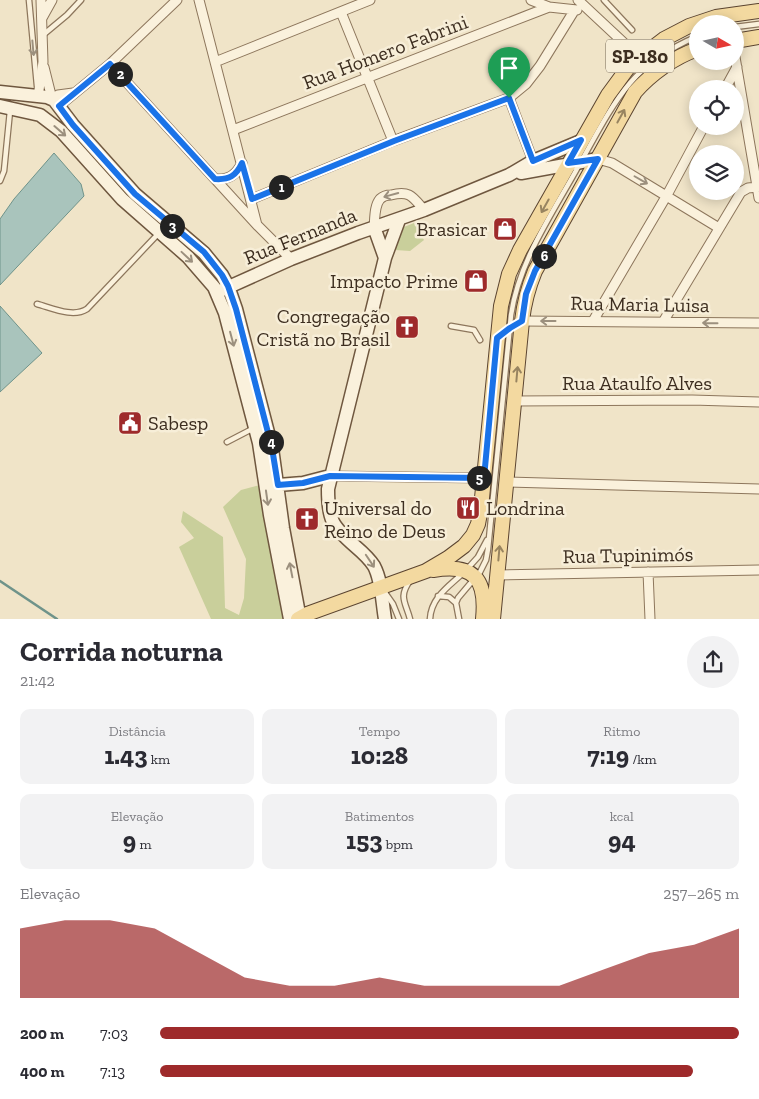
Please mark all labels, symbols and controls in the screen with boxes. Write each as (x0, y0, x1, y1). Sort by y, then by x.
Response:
street label: Rua Homero Fabrini (299, 9, 471, 95)
north arrow (689, 15, 744, 70)
map controls (689, 15, 744, 200)
one-way arrow (28, 40, 38, 56)
road number: SP-180 (606, 40, 674, 72)
pin (488, 47, 530, 98)
icon: arrive (495, 54, 523, 82)
pin: 2 (108, 62, 132, 86)
text: 2 (117, 66, 124, 83)
button: locate (689, 80, 744, 135)
one-way arrow (617, 110, 627, 124)
one-way arrow (53, 125, 66, 137)
button: layers (689, 145, 744, 200)
pin: 1 (268, 174, 294, 200)
one-way arrow (634, 176, 648, 186)
text: 1 (279, 179, 284, 196)
one-way arrow (383, 190, 399, 200)
one-way arrow (539, 198, 549, 212)
street label: Rua Fernanda (240, 202, 360, 270)
pin: 3 (160, 214, 184, 238)
shop icon: Brasicar (492, 216, 518, 242)
place label: Brasicar (416, 217, 488, 241)
text: 3 (169, 218, 176, 235)
pin: 6 (532, 244, 556, 268)
text: 6 (541, 248, 548, 265)
one-way arrow (181, 251, 194, 263)
shop icon: Impacto Prime (463, 268, 489, 294)
place label: Impacto Prime (330, 269, 458, 293)
street label: Rua Maria Luisa (570, 291, 710, 317)
place label: Congregação Cristã no Brasil (257, 304, 390, 351)
church icon: Congregação Cristã no Brasil (394, 314, 420, 340)
one-way arrow (540, 316, 556, 326)
one-way arrow (703, 318, 719, 328)
one-way arrow (227, 331, 237, 347)
one-way arrow (512, 366, 521, 382)
street label: Rua Ataulfo Alves (562, 371, 712, 395)
public building icon: Sabesp (117, 410, 143, 436)
place label: Sabesp (148, 411, 208, 435)
pin: 4 (258, 430, 284, 454)
text: 4 (268, 434, 275, 451)
pin: 5 (466, 466, 492, 490)
text: 5 (476, 470, 483, 487)
one-way arrow (263, 489, 273, 505)
restaurant icon: Londrina (455, 495, 481, 521)
place label: Universal do Reino de Deus (324, 496, 446, 543)
place label: Londrina (486, 496, 565, 520)
church icon: Universal do Reino de Deus (294, 506, 320, 532)
street label: Rua Tupinimós (562, 542, 694, 568)
one-way arrow (494, 545, 504, 561)
one-way arrow (365, 554, 375, 568)
one-way arrow (286, 562, 296, 578)
text: Corrida noturna (20, 635, 223, 668)
button: share (687, 636, 739, 688)
text: 21:42 (20, 671, 55, 690)
text: Distância (109, 723, 166, 740)
text: Tempo (359, 723, 400, 740)
text: Ritmo (603, 723, 640, 740)
text: 1.43 (104, 740, 148, 770)
text: 10:28 (351, 740, 408, 770)
text: 7:19 (587, 740, 629, 770)
text: km (148, 751, 170, 768)
text: /km (629, 751, 657, 768)
text: Elevação (111, 808, 163, 825)
text: Batimentos (345, 808, 414, 825)
text: kcal (610, 808, 634, 825)
text: 9 (123, 825, 136, 855)
text: 153 (346, 825, 383, 855)
text: 94 (608, 825, 636, 855)
text: m (136, 836, 151, 853)
text: bpm (383, 836, 413, 853)
text: Elevação (20, 884, 80, 903)
text: 257–265 m (663, 884, 739, 903)
text: 200 m (20, 1024, 64, 1043)
text: 7:03 (100, 1024, 128, 1043)
text: 400 m (20, 1062, 65, 1081)
text: 7:13 (100, 1062, 125, 1081)

